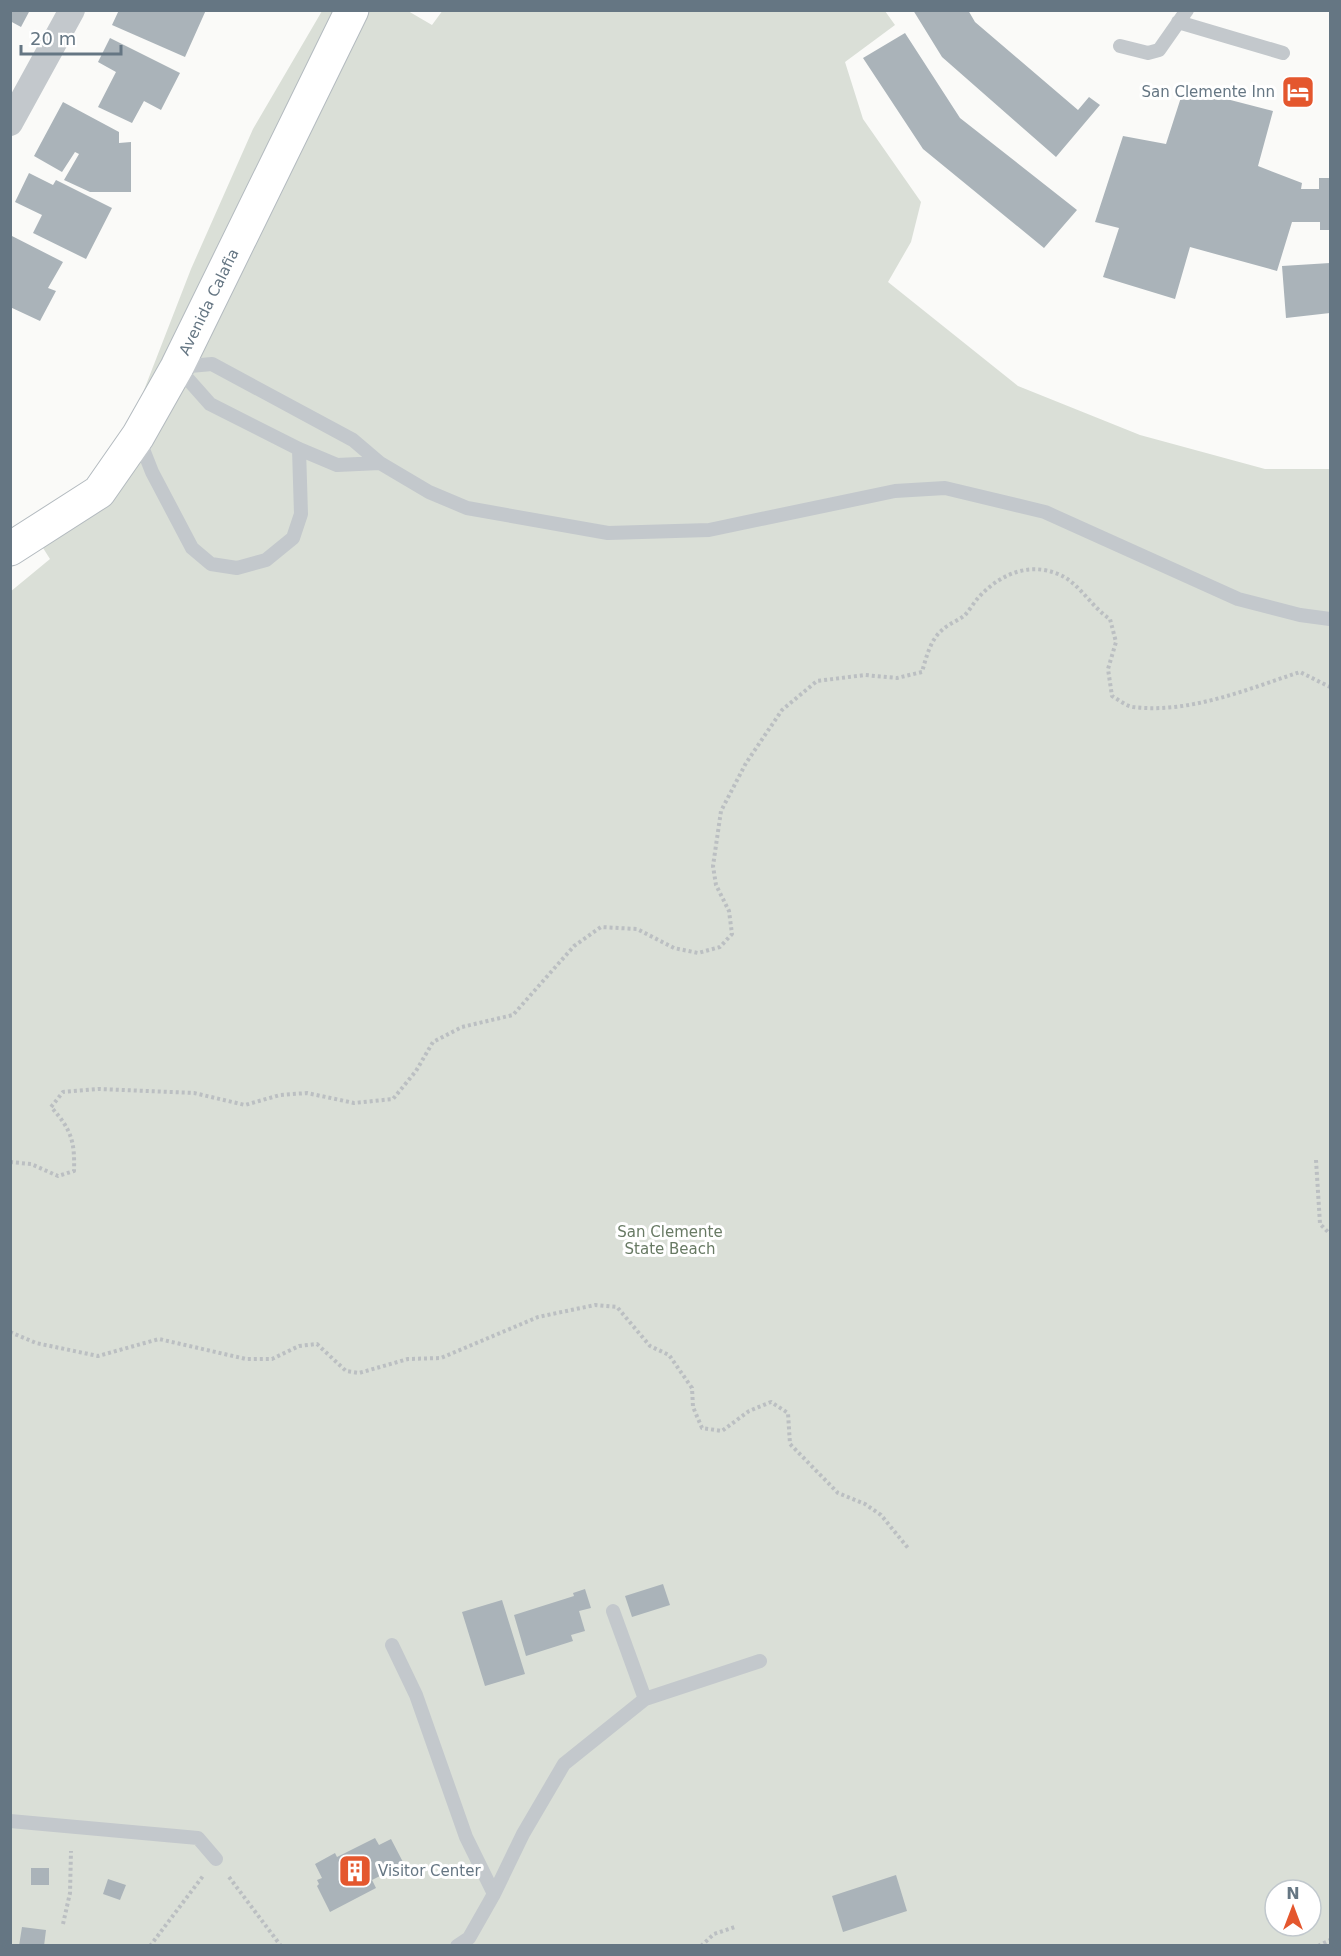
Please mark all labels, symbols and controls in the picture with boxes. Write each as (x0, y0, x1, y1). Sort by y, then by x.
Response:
scale bar (21, 18, 122, 56)
text: 20 m (30, 28, 76, 49)
hotel icon: San Clemente Inn (1280, 74, 1316, 110)
place label: San Clemente Inn (1141, 83, 1275, 101)
street label: Avenida Calafia (175, 246, 243, 358)
park label: San Clemente State Beach (617, 1223, 723, 1258)
building icon: Visitor Center (337, 1853, 373, 1889)
place label: Visitor Center (378, 1862, 481, 1880)
north arrow (1263, 1878, 1323, 1938)
text: N (1286, 1884, 1300, 1903)

